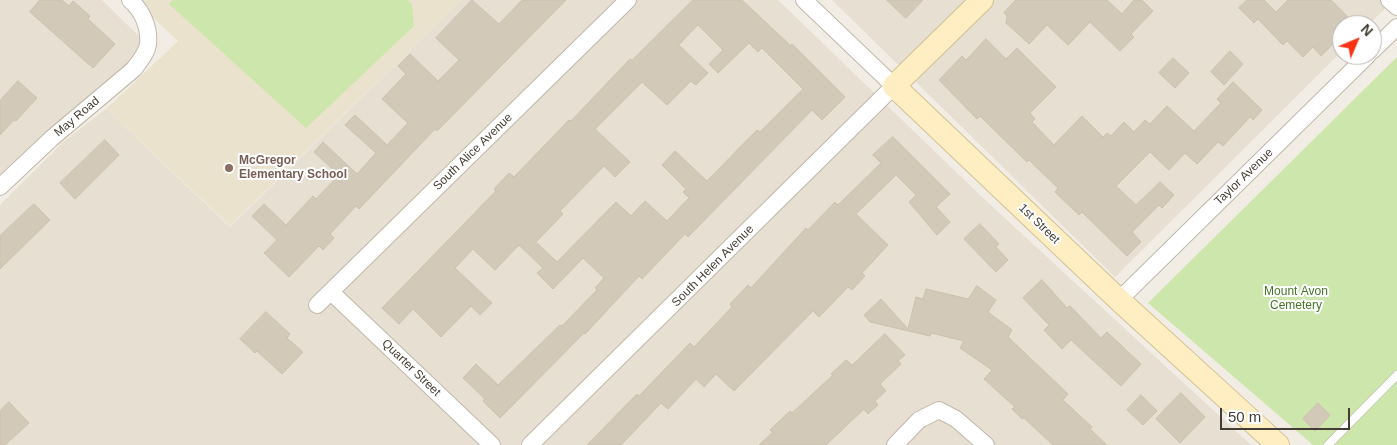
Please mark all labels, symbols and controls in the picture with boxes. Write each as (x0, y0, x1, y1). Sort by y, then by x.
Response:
north arrow (1332, 15, 1382, 65)
text: N (1358, 21, 1376, 39)
street label: May Road (51, 94, 103, 140)
street label: South Alice Avenue (430, 111, 516, 193)
street label: Taylor Avenue (1212, 145, 1276, 209)
place label: McGregor Elementary School (239, 154, 347, 182)
marker: McGregor Elementary School (223, 162, 235, 174)
street label: 1st Street (1016, 201, 1062, 247)
street label: South Helen Avenue (669, 222, 757, 310)
park label: Mount Avon Cemetery (1264, 285, 1328, 313)
street label: Quarter Street (379, 336, 443, 400)
scale bar (1222, 398, 1352, 430)
text: 50 m (1228, 408, 1261, 425)

